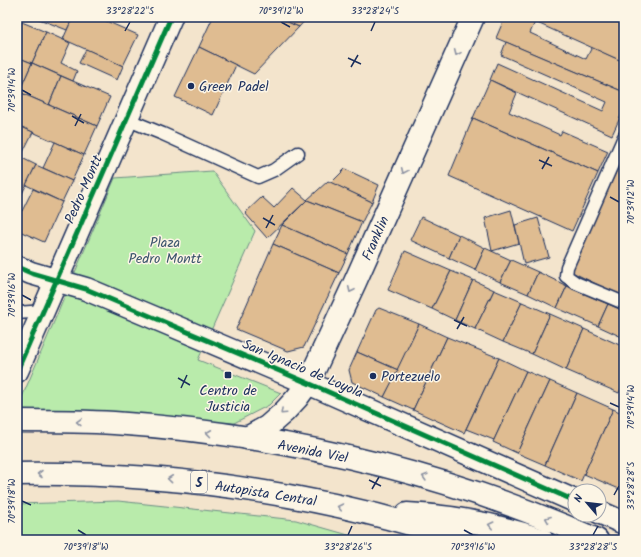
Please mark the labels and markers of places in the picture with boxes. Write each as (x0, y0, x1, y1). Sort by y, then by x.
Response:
place label: Green Padel (199, 76, 269, 98)
marker: Green Padel (186, 81, 196, 91)
place label: Portezuelo (381, 366, 440, 388)
marker: Centro de Justicia (223, 370, 233, 380)
marker: Portezuelo (368, 371, 378, 381)
place label: Centro de Justicia (199, 380, 257, 418)

